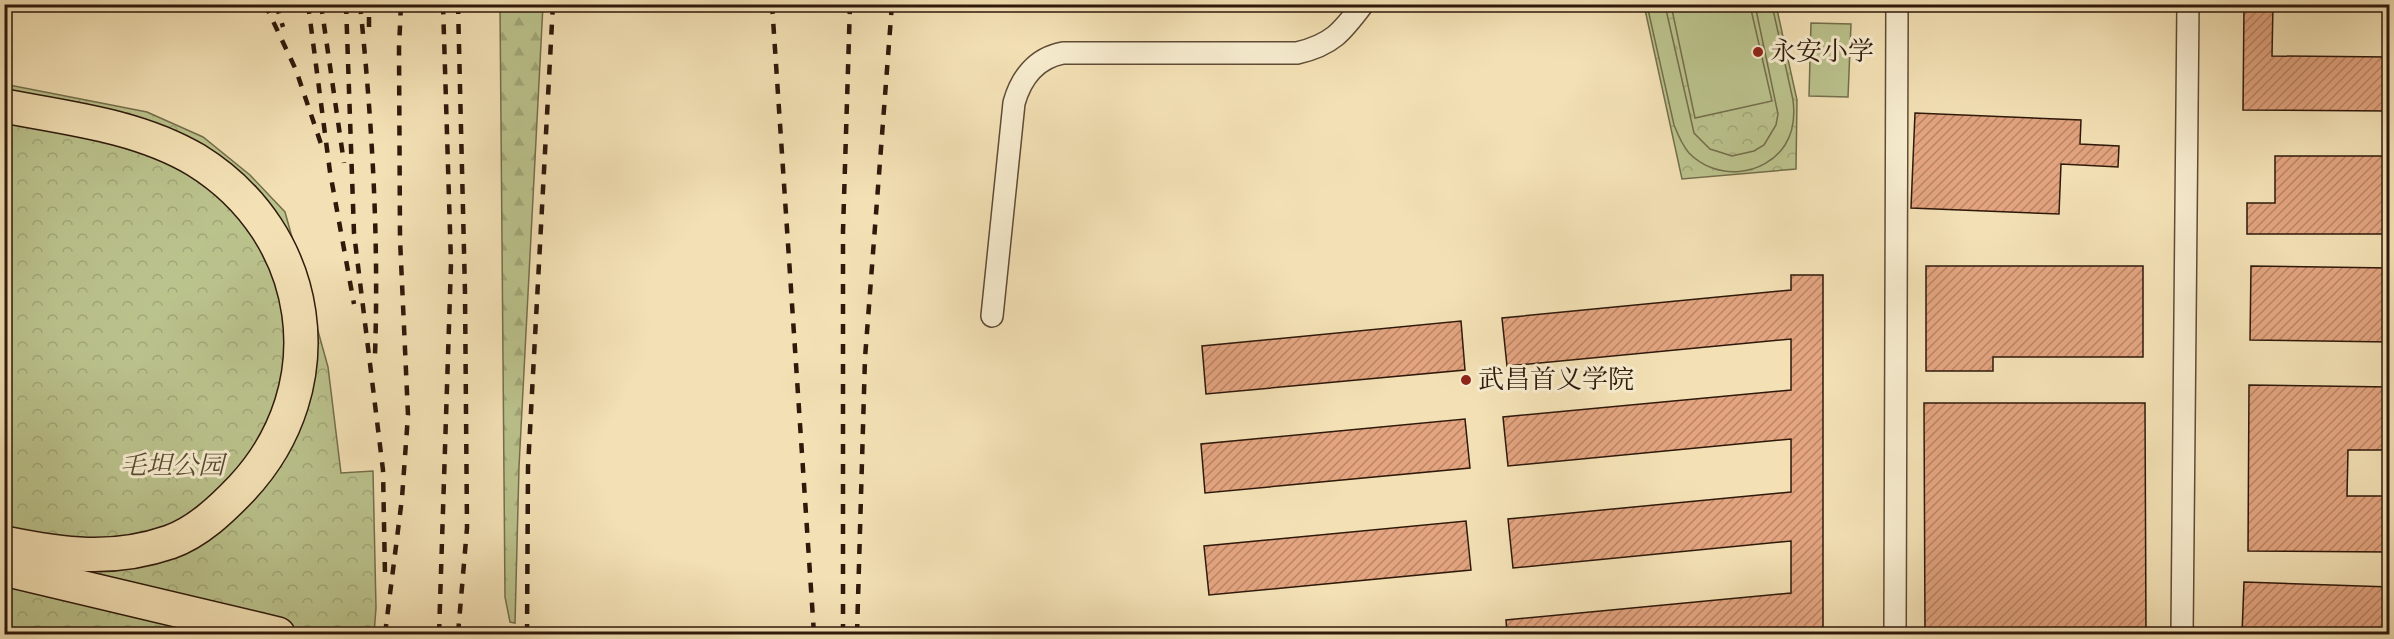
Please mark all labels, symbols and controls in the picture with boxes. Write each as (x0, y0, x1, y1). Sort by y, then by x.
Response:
place label: 永安小学 (1770, 36, 1874, 68)
marker: 永安小学 (1751, 45, 1765, 59)
place label: 武昌首义学院 (1478, 364, 1634, 396)
marker: 武昌首义学院 (1459, 373, 1473, 387)
park label: 毛坦公园 (120, 450, 228, 482)

